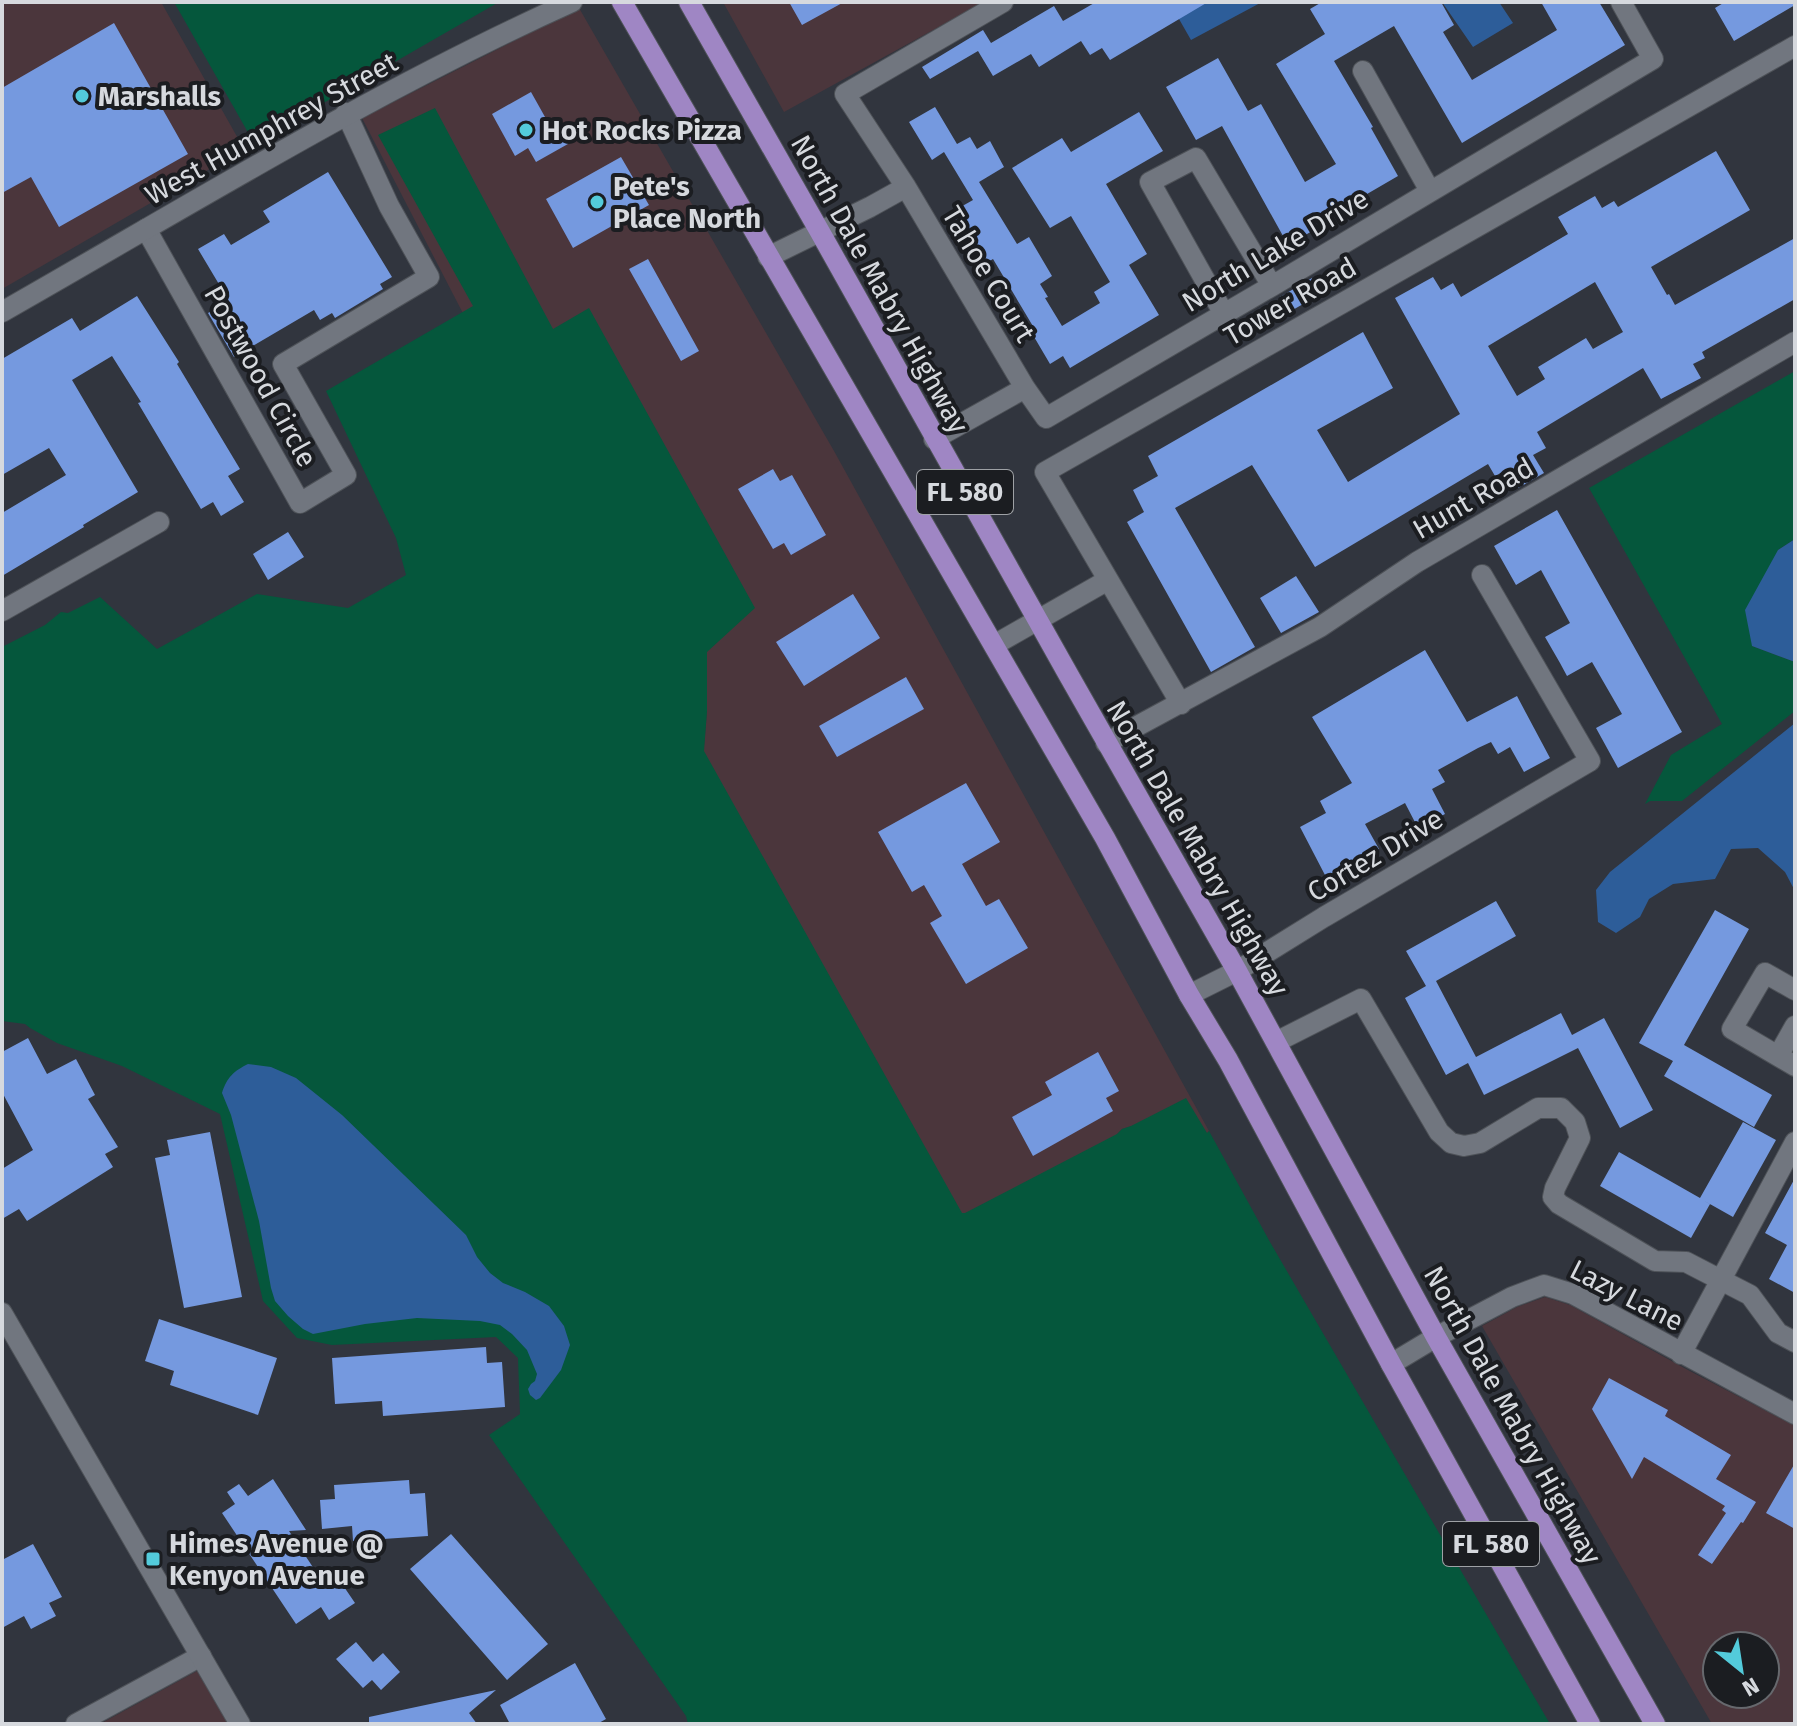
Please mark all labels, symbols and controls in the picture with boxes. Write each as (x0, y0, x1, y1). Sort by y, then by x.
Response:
street label: West Humphrey Street (139, 45, 404, 212)
place label: Marshalls (98, 80, 221, 113)
marker: Marshalls (73, 87, 91, 105)
place label: Hot Rocks Pizza (542, 114, 742, 147)
marker: Hot Rocks Pizza (517, 121, 535, 139)
street label: North Dale Mabry Highway (784, 129, 975, 439)
place label: Pete's Place North (613, 170, 761, 235)
street label: North Lake Drive (1176, 182, 1374, 319)
marker: Pete's Place North (588, 193, 606, 211)
street label: Tahoe Court (935, 200, 1042, 349)
street label: Tower Road (1218, 250, 1362, 353)
street label: Postwood Circle (197, 280, 324, 473)
street label: Hunt Road (1407, 451, 1539, 546)
road number: FL 580 (917, 470, 1013, 514)
street label: North Dale Mabry Highway (1099, 695, 1296, 1002)
street label: Cortez Drive (1301, 802, 1449, 909)
street label: Lazy Lane (1565, 1253, 1689, 1338)
street label: North Dale Mabry Highway (1417, 1260, 1608, 1570)
road number: FL 580 (1443, 1522, 1539, 1566)
place label: Himes Avenue @ Kenyon Avenue (169, 1527, 384, 1592)
marker: Himes Avenue @ Kenyon Avenue (144, 1550, 162, 1568)
north arrow (1701, 1630, 1781, 1710)
text: N (1738, 1672, 1764, 1702)

